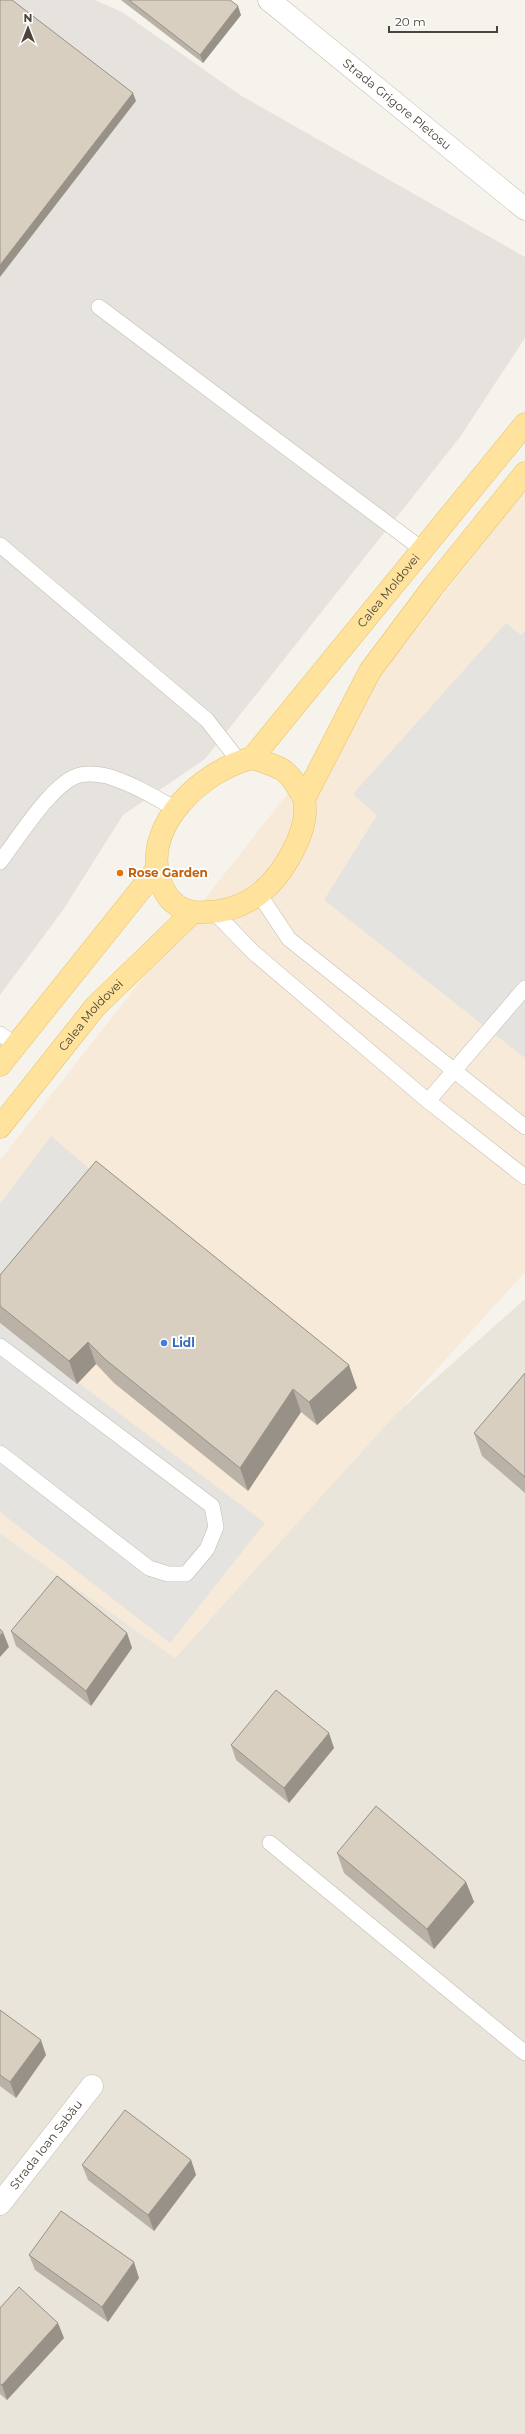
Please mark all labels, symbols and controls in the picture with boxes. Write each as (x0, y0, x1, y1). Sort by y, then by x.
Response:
north arrow (8, 8, 48, 48)
scale bar (389, 8, 497, 34)
text: N (24, 11, 32, 25)
text: 20 m (395, 14, 426, 29)
street label: Strada Grigore Pletosu (340, 55, 454, 153)
street label: Calea Moldovei (354, 551, 423, 630)
place label: Rose Garden (128, 865, 208, 880)
marker: Rose Garden (115, 868, 125, 878)
street label: Calea Moldovei (55, 976, 126, 1054)
place label: Lidl (172, 1335, 195, 1350)
marker: Lidl (159, 1338, 169, 1348)
street label: Strada Ioan Sabău (6, 2097, 85, 2192)

